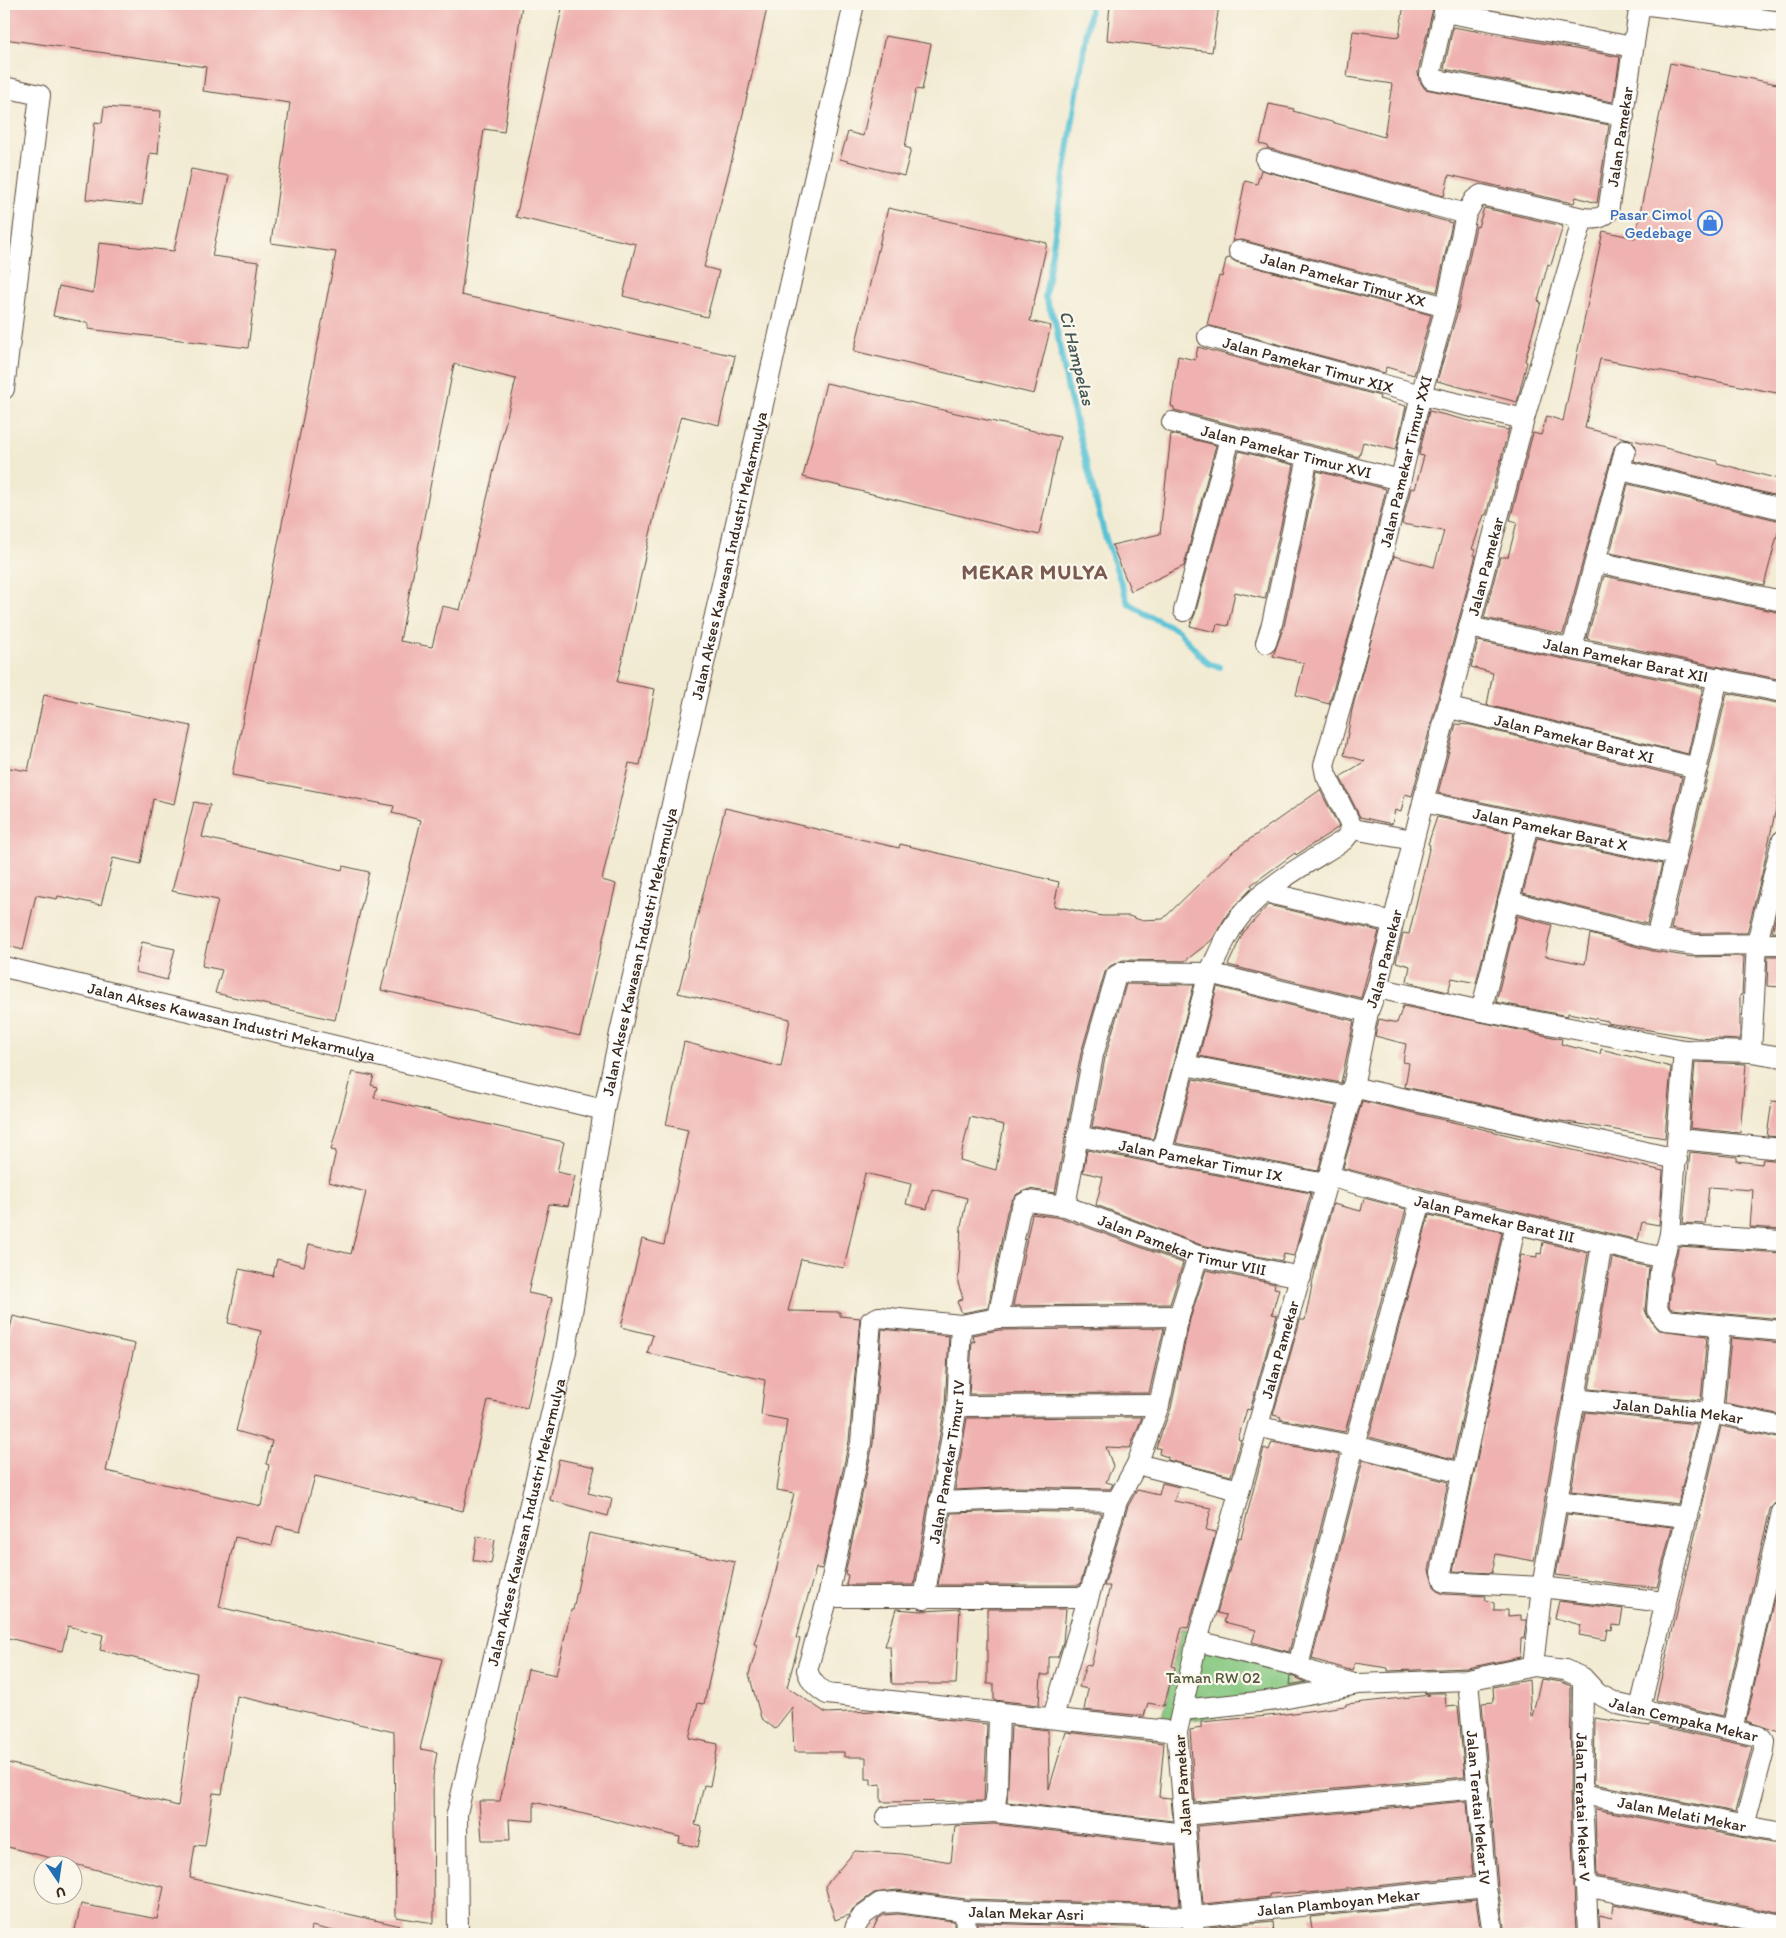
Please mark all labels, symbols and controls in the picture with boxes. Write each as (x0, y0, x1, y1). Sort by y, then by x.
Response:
street label: Jalan Pamekar (1603, 85, 1637, 188)
place label: Pasar Cimol Gedebage (1610, 205, 1692, 242)
shop icon: Pasar Cimol Gedebage (1697, 210, 1723, 236)
street label: Jalan Pamekar Timur XX (1259, 248, 1428, 311)
water label: Ci Hampelas (1055, 308, 1100, 409)
street label: Jalan Pamekar Timur XIX (1221, 333, 1396, 397)
street label: Jalan Pamekar Timur XXI (1376, 373, 1436, 549)
street label: Jalan Akses Kawasan Industri Mekarmulya (687, 409, 771, 702)
street label: Jalan Pamekar Timur XVI (1199, 421, 1374, 482)
street label: Jalan Pamekar (1464, 515, 1508, 618)
district label: MEKAR MULYA (961, 559, 1109, 584)
street label: Jalan Pamekar Barat XII (1542, 634, 1710, 686)
street label: Jalan Pamekar Barat XI (1493, 710, 1656, 767)
street label: Jalan Pamekar Barat X (1471, 804, 1629, 855)
street label: Jalan Akses Kawasan Industri Mekarmulya (598, 805, 681, 1098)
street label: Jalan Pamekar (1361, 907, 1406, 1010)
street label: Jalan Akses Kawasan Industri Mekarmulya (86, 978, 378, 1065)
street label: Jalan Pamekar Timur IX (1117, 1135, 1284, 1186)
street label: Jalan Pamekar Barat III (1412, 1191, 1576, 1247)
street label: Jalan Pamekar Timur VIII (1095, 1210, 1268, 1280)
street label: Jalan Pamekar (1257, 1298, 1303, 1401)
street label: Jalan Akses Kawasan Industri Mekarmulya (483, 1376, 569, 1668)
street label: Jalan Pamekar Timur IV (925, 1379, 968, 1545)
street label: Jalan Dahlia Mekar (1612, 1394, 1746, 1428)
park label: Taman RW 02 (1166, 1668, 1261, 1687)
street label: Jalan Cempaka Mekar (1606, 1692, 1761, 1746)
street label: Jalan Teratai Mekar IV (1462, 1730, 1495, 1886)
street label: Jalan Teratai Mekar V (1572, 1732, 1595, 1882)
street label: Jalan Pamekar (1169, 1734, 1196, 1836)
street label: Jalan Melati Mekar (1616, 1792, 1749, 1836)
north arrow (32, 1856, 82, 1906)
text: U (54, 1883, 67, 1902)
street label: Jalan Plamboyan Mekar (1256, 1885, 1421, 1920)
street label: Jalan Mekar Asri (968, 1902, 1084, 1924)

